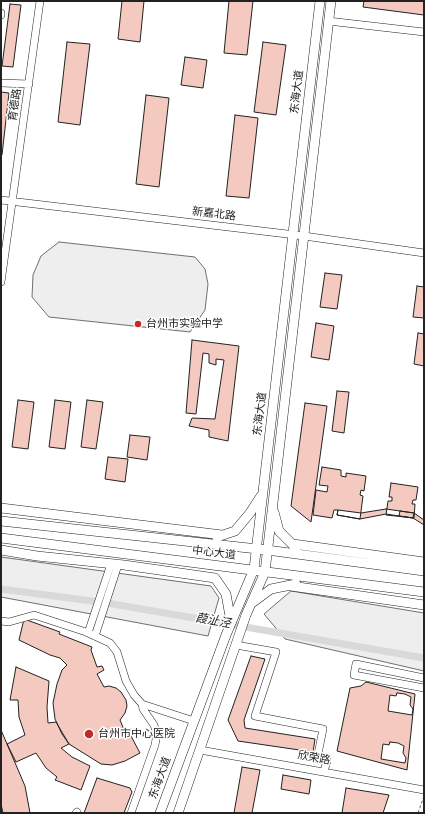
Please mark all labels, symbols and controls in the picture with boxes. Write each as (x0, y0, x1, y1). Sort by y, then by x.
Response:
street label: 东海大道 (288, 69, 306, 115)
street label: 育德路 (6, 88, 24, 122)
street label: 新嘉北路 (191, 205, 237, 223)
place label: 台州市实验中学 (146, 317, 223, 331)
marker: 台州市实验中学 (133, 319, 143, 329)
street label: 东海大道 (251, 391, 269, 437)
street label: 中心大道 (191, 544, 237, 562)
water label: 葭沚泾 (194, 611, 232, 631)
place label: 台州市中心医院 (98, 727, 175, 741)
marker: 台州市中心医院 (83, 728, 95, 740)
street label: 欣荣路 (297, 749, 331, 767)
street label: 东海大道 (146, 755, 174, 801)

